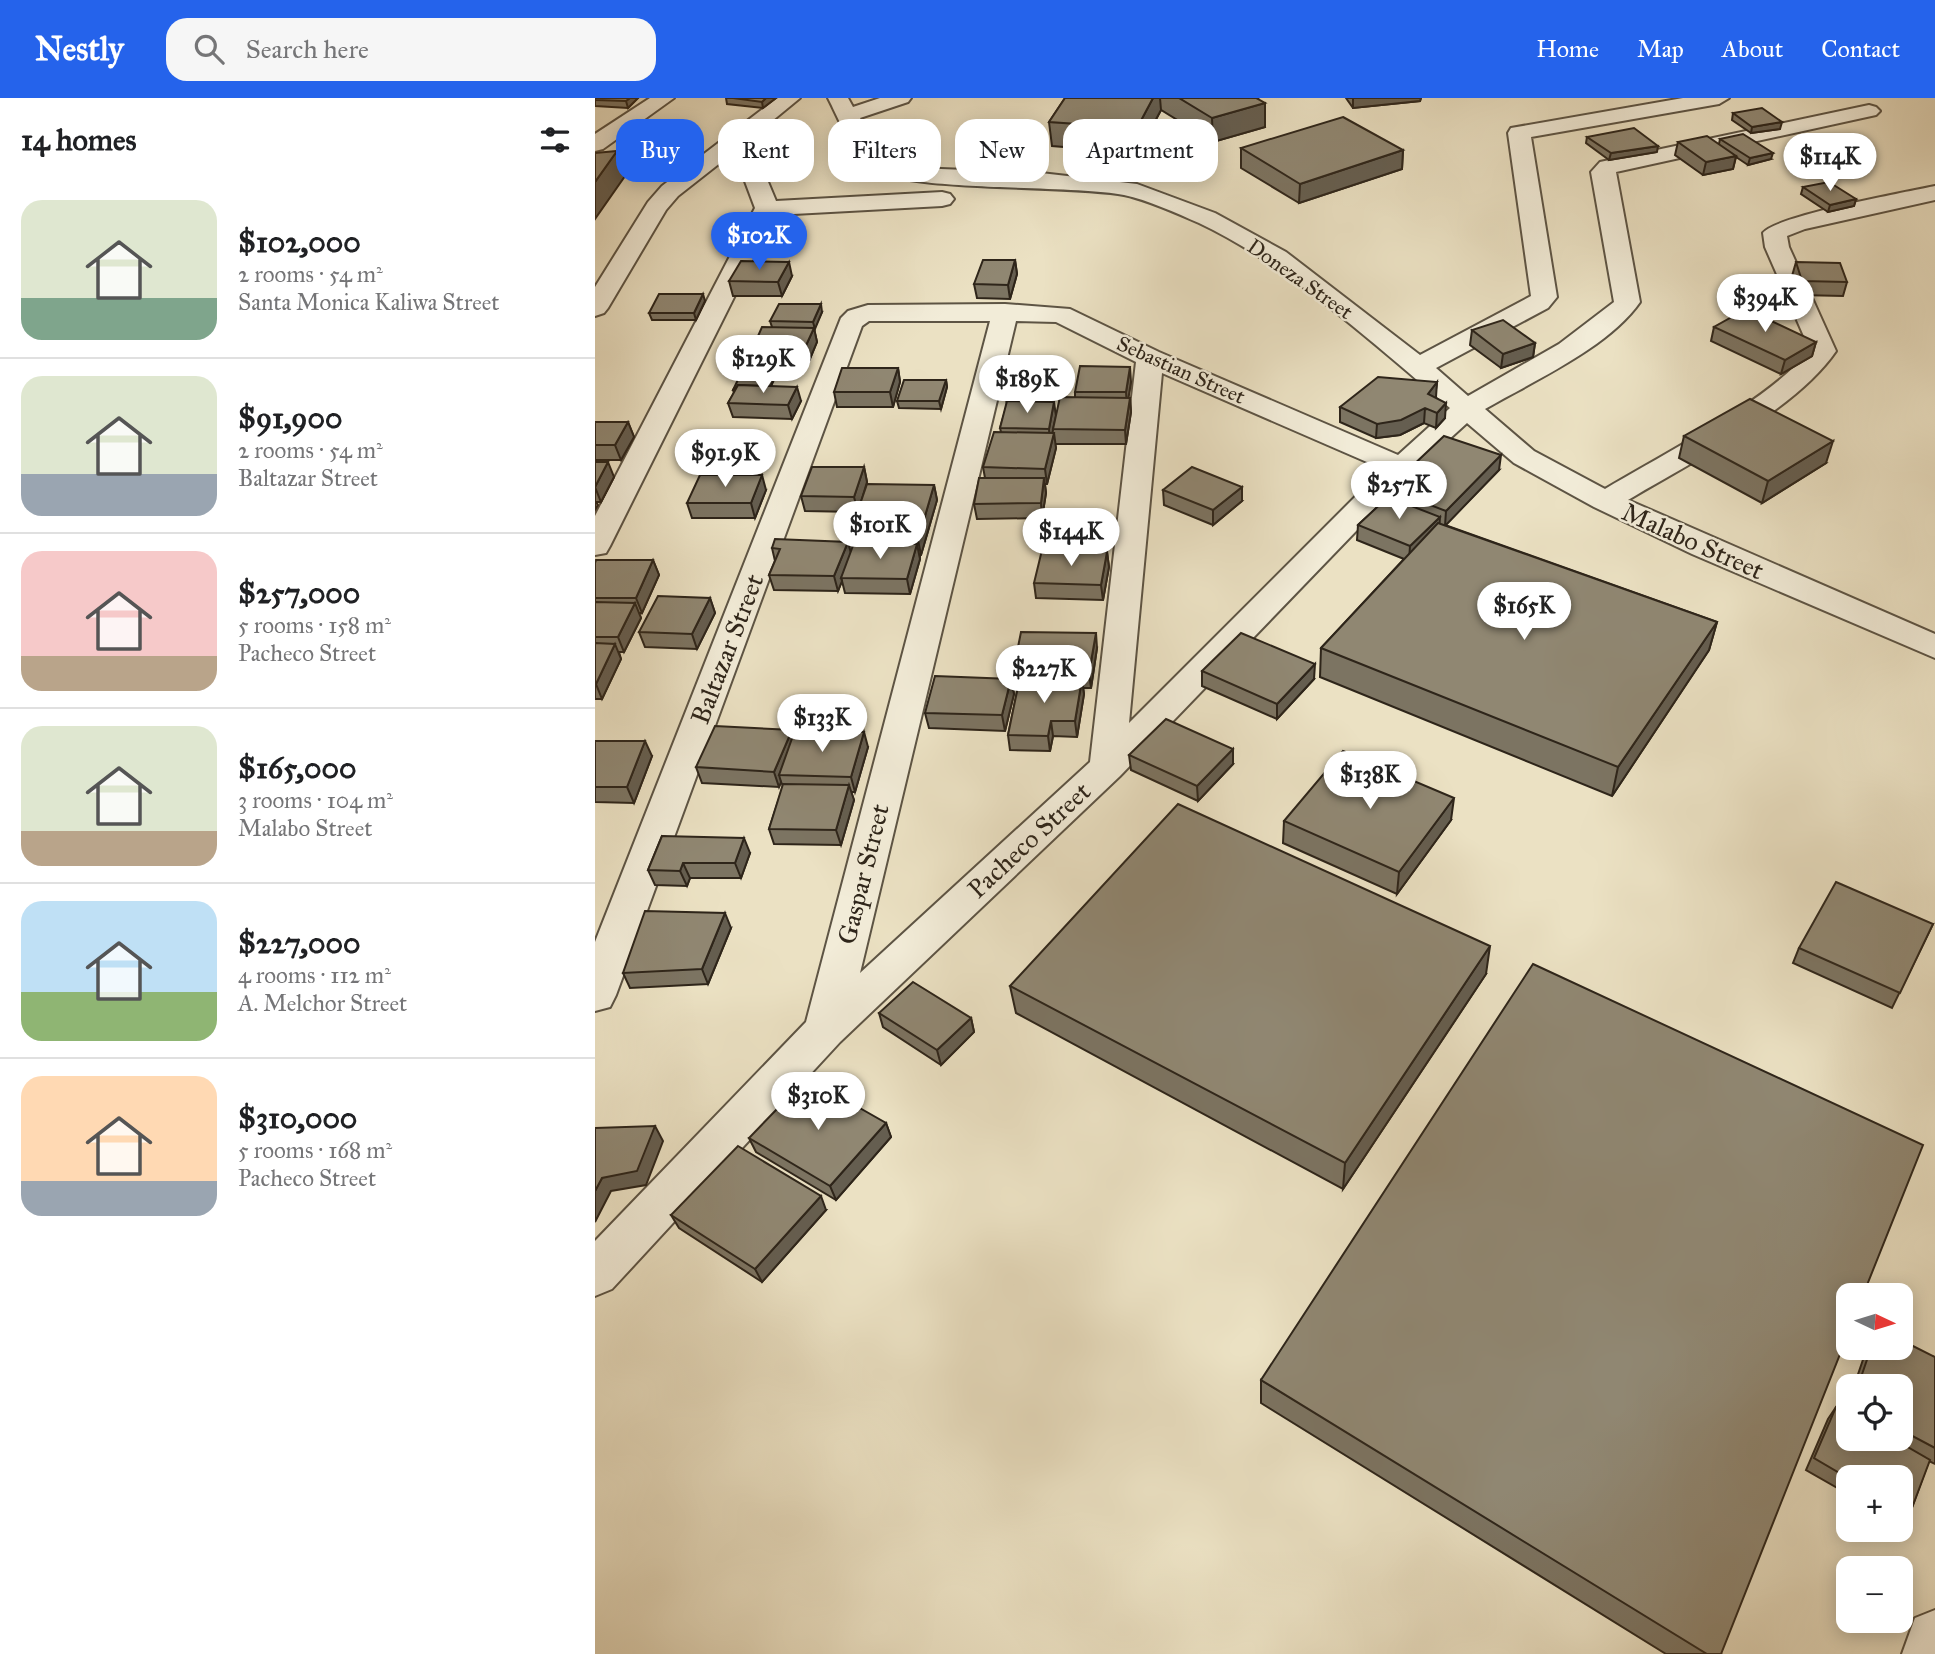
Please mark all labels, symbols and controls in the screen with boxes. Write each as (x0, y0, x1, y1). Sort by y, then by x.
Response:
search box (166, 18, 656, 81)
text: Nestly (35, 29, 124, 69)
icon: search (190, 30, 228, 68)
text: Search here (246, 33, 369, 65)
text: Home (1536, 34, 1599, 64)
text: Map (1637, 34, 1684, 64)
text: About (1722, 34, 1783, 64)
text: Contact (1821, 34, 1900, 64)
chip: Buy (616, 119, 704, 182)
chip: Rent (718, 119, 814, 182)
chip: Filters (828, 119, 941, 182)
chip: New (955, 119, 1049, 182)
chip: Apartment (1063, 119, 1218, 182)
icon: filters (536, 121, 574, 159)
text: 14 homes (21, 122, 136, 158)
pin: $114K (1781, 134, 1879, 193)
text: $114K (1799, 142, 1861, 170)
pin: $102K (710, 212, 808, 272)
text: $102K (727, 221, 791, 249)
text: $102,000 (238, 224, 361, 260)
icon: home (77, 228, 161, 312)
street label: Doneza Street (1242, 233, 1358, 325)
text: 2 rooms · 54 m² (238, 260, 383, 288)
pin: $394K (1716, 274, 1814, 334)
text: $394K (1733, 283, 1797, 311)
text: Santa Monica Kaliwa Street (238, 288, 500, 316)
street label: Sebastian Street (1113, 330, 1250, 410)
pin: $129K (714, 336, 812, 395)
text: $129K (732, 344, 794, 372)
pin: $189K (978, 356, 1076, 415)
text: $189K (995, 364, 1059, 392)
text: $91,900 (238, 400, 342, 436)
icon: home (77, 404, 161, 488)
pin: $91.9K (668, 430, 782, 489)
text: 2 rooms · 54 m² (238, 436, 383, 464)
text: $91.9K (691, 438, 759, 466)
pin: $257K (1350, 462, 1448, 521)
text: Baltazar Street (238, 464, 378, 492)
text: $257K (1367, 470, 1431, 498)
street label: Malabo Street (1617, 495, 1769, 587)
pin: $101K (831, 502, 929, 561)
pin: $144K (1022, 508, 1120, 568)
text: $101K (849, 510, 911, 538)
text: $144K (1039, 517, 1103, 545)
street label: Baltazar Street (684, 569, 770, 729)
text: $257,000 (238, 575, 360, 611)
icon: home (77, 579, 161, 663)
pin: $165K (1475, 582, 1573, 642)
text: $165K (1493, 591, 1555, 619)
text: 5 rooms · 158 m² (238, 611, 391, 639)
text: Pacheco Street (238, 639, 376, 667)
pin: $227K (995, 646, 1093, 705)
text: $227K (1012, 654, 1076, 682)
pin: $133K (773, 694, 871, 754)
text: $133K (793, 703, 851, 731)
text: $165,000 (238, 750, 356, 786)
pin: $138K (1321, 752, 1419, 811)
icon: home (77, 754, 161, 838)
text: $138K (1340, 760, 1400, 788)
street label: Pacheco Street (961, 775, 1097, 905)
text: 3 rooms · 104 m² (238, 786, 393, 814)
street label: Gaspar Street (830, 801, 896, 947)
text: Malabo Street (238, 814, 372, 842)
text: $227,000 (238, 925, 360, 961)
icon: home (77, 929, 161, 1013)
text: 4 rooms · 112 m² (238, 961, 391, 989)
text: A. Melchor Street (238, 989, 407, 1017)
pin: $310K (769, 1072, 867, 1132)
text: $310K (787, 1081, 849, 1109)
text: $310,000 (238, 1100, 357, 1136)
icon: home (77, 1104, 161, 1188)
text: 5 rooms · 168 m² (238, 1136, 392, 1164)
text: Pacheco Street (238, 1164, 376, 1192)
north arrow (1836, 1283, 1913, 1360)
map controls (1836, 1283, 1913, 1633)
button: locate (1836, 1374, 1913, 1451)
button: + (1836, 1465, 1913, 1542)
button: − (1836, 1556, 1913, 1633)

